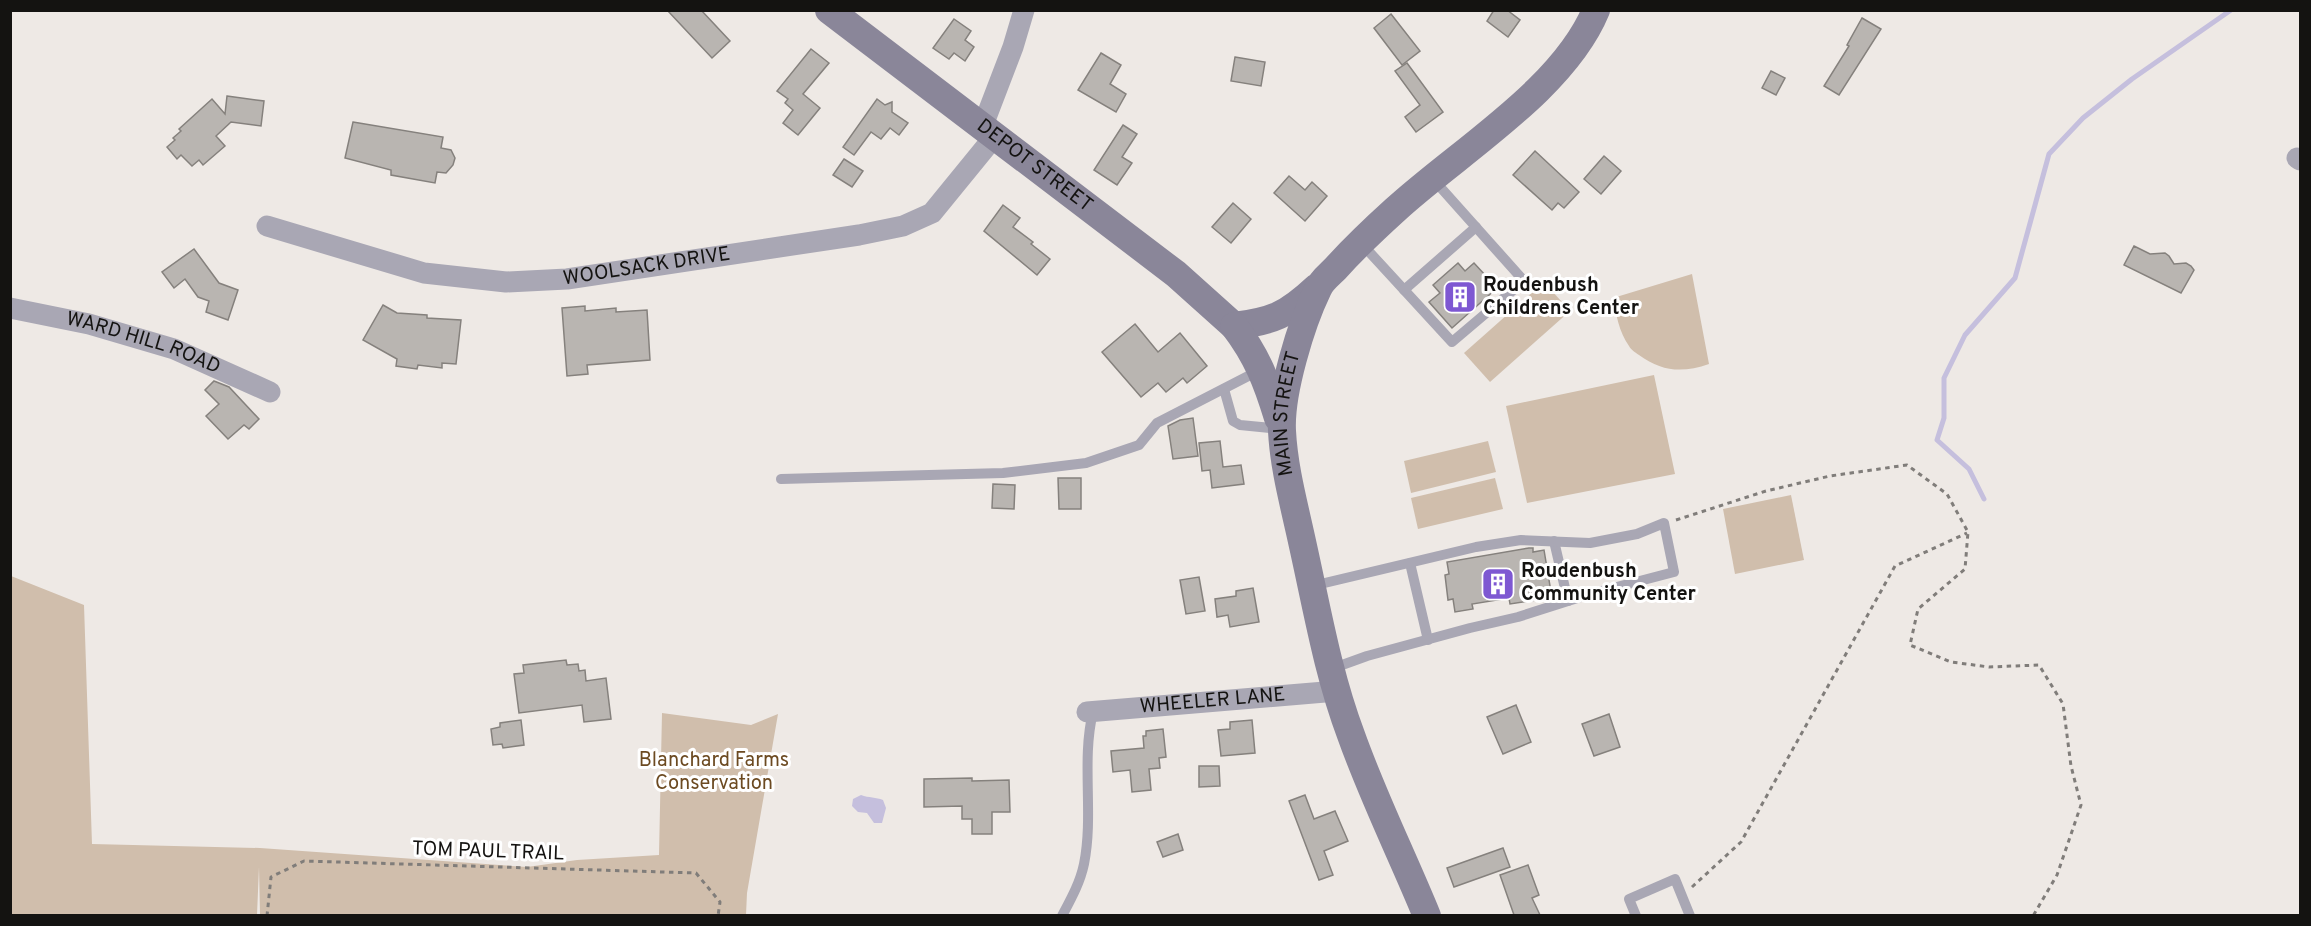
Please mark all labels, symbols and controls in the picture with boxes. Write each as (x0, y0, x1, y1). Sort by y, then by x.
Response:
street label: DEPOT STREET (971, 114, 1098, 219)
street label: WOOLSACK DRIVE (561, 242, 732, 292)
place label: Roudenbush Childrens Center (1483, 273, 1640, 322)
building icon: Roudenbush Childrens Center (1442, 279, 1478, 315)
street label: WARD HILL ROAD (64, 307, 224, 381)
street label: MAIN STREET (1269, 349, 1307, 478)
place label: Roudenbush Community Center (1521, 559, 1697, 608)
building icon: Roudenbush Community Center (1480, 566, 1516, 602)
street label: WHEELER LANE (1139, 682, 1286, 721)
park label: Blanchard Farms Conservation (639, 748, 789, 797)
street label: TOM PAUL TRAIL (412, 836, 564, 868)

